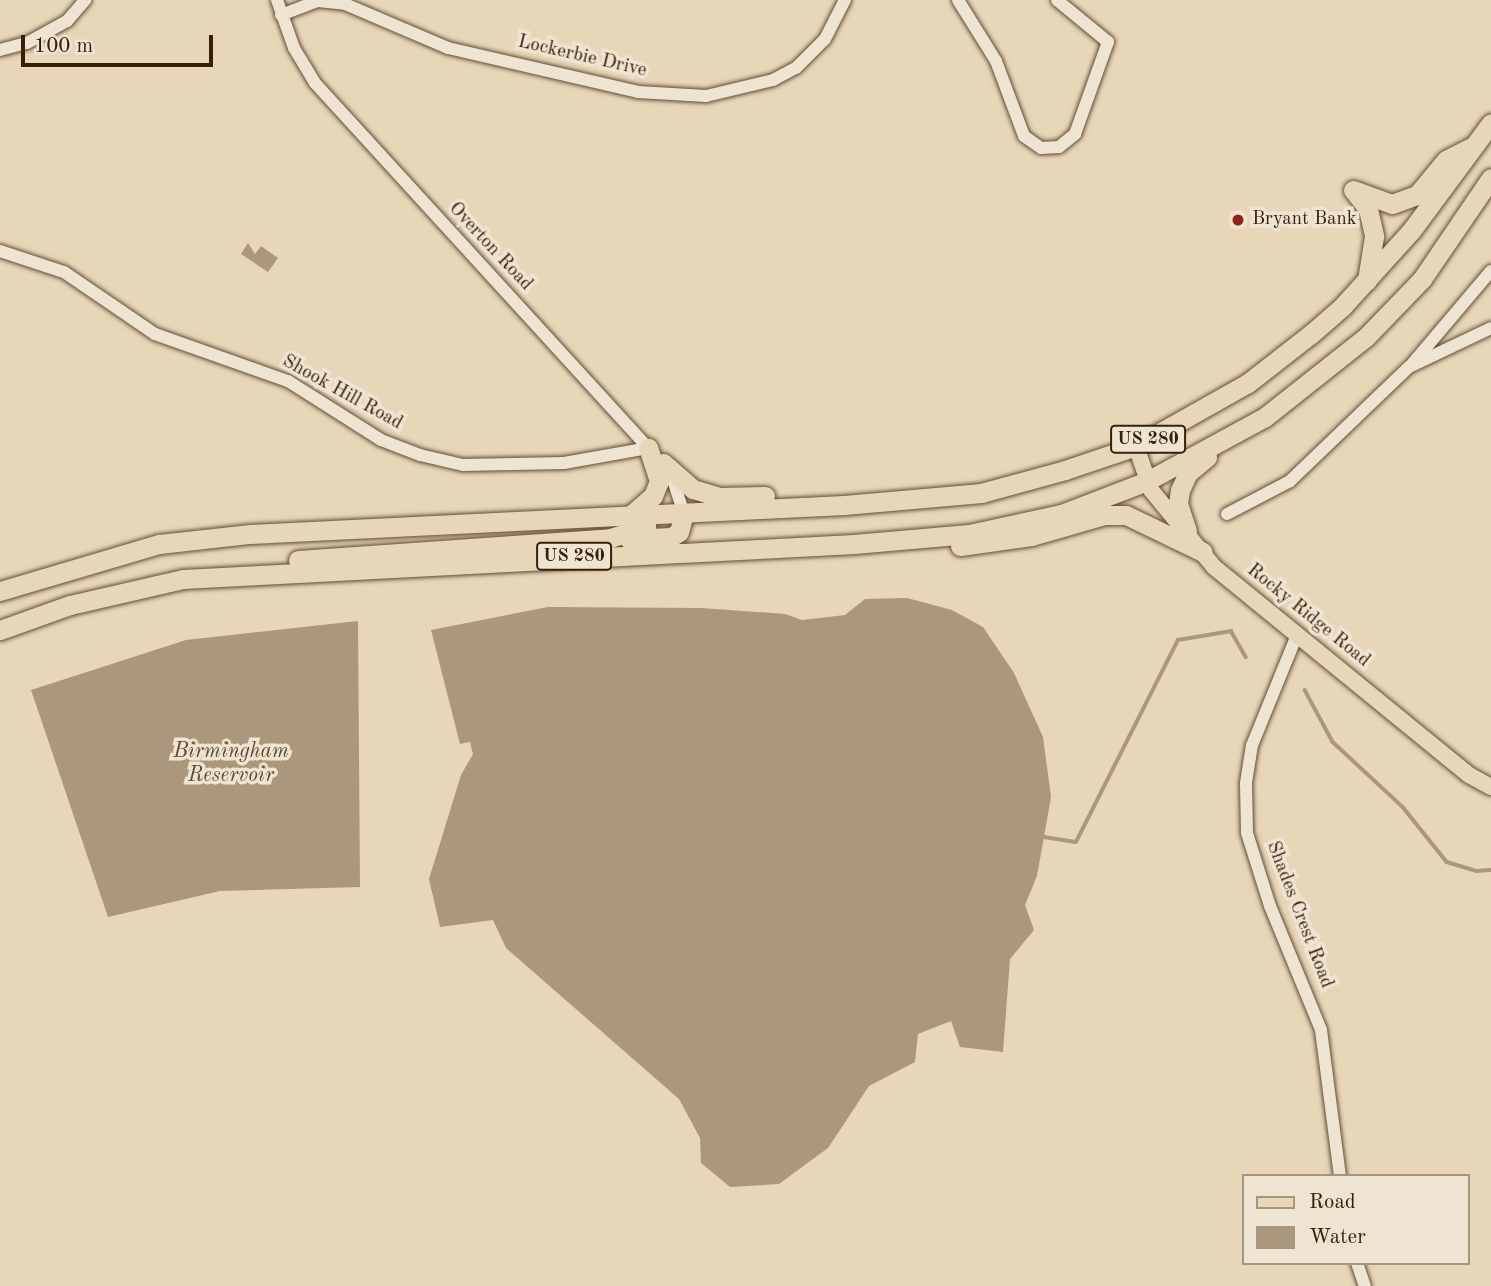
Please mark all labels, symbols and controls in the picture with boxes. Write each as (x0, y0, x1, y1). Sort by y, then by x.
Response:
scale bar (24, 21, 217, 65)
street label: Lockerbie Drive (515, 31, 649, 83)
text: 100 m (34, 36, 93, 57)
street label: Overton Road (443, 198, 537, 296)
place label: Bryant Bank (1252, 209, 1357, 231)
marker: Bryant Bank (1230, 212, 1246, 228)
street label: Shook Hill Road (278, 351, 406, 435)
road number: US 280 (1110, 424, 1186, 454)
road number: US 280 (536, 542, 612, 570)
street label: Rocky Ridge Road (1242, 559, 1374, 673)
water label: Birmingham Reservoir (173, 739, 289, 789)
street label: Shades Crest Road (1260, 838, 1338, 992)
legend (1242, 1174, 1470, 1265)
text: Road (1309, 1192, 1356, 1213)
text: Water (1309, 1227, 1366, 1248)

